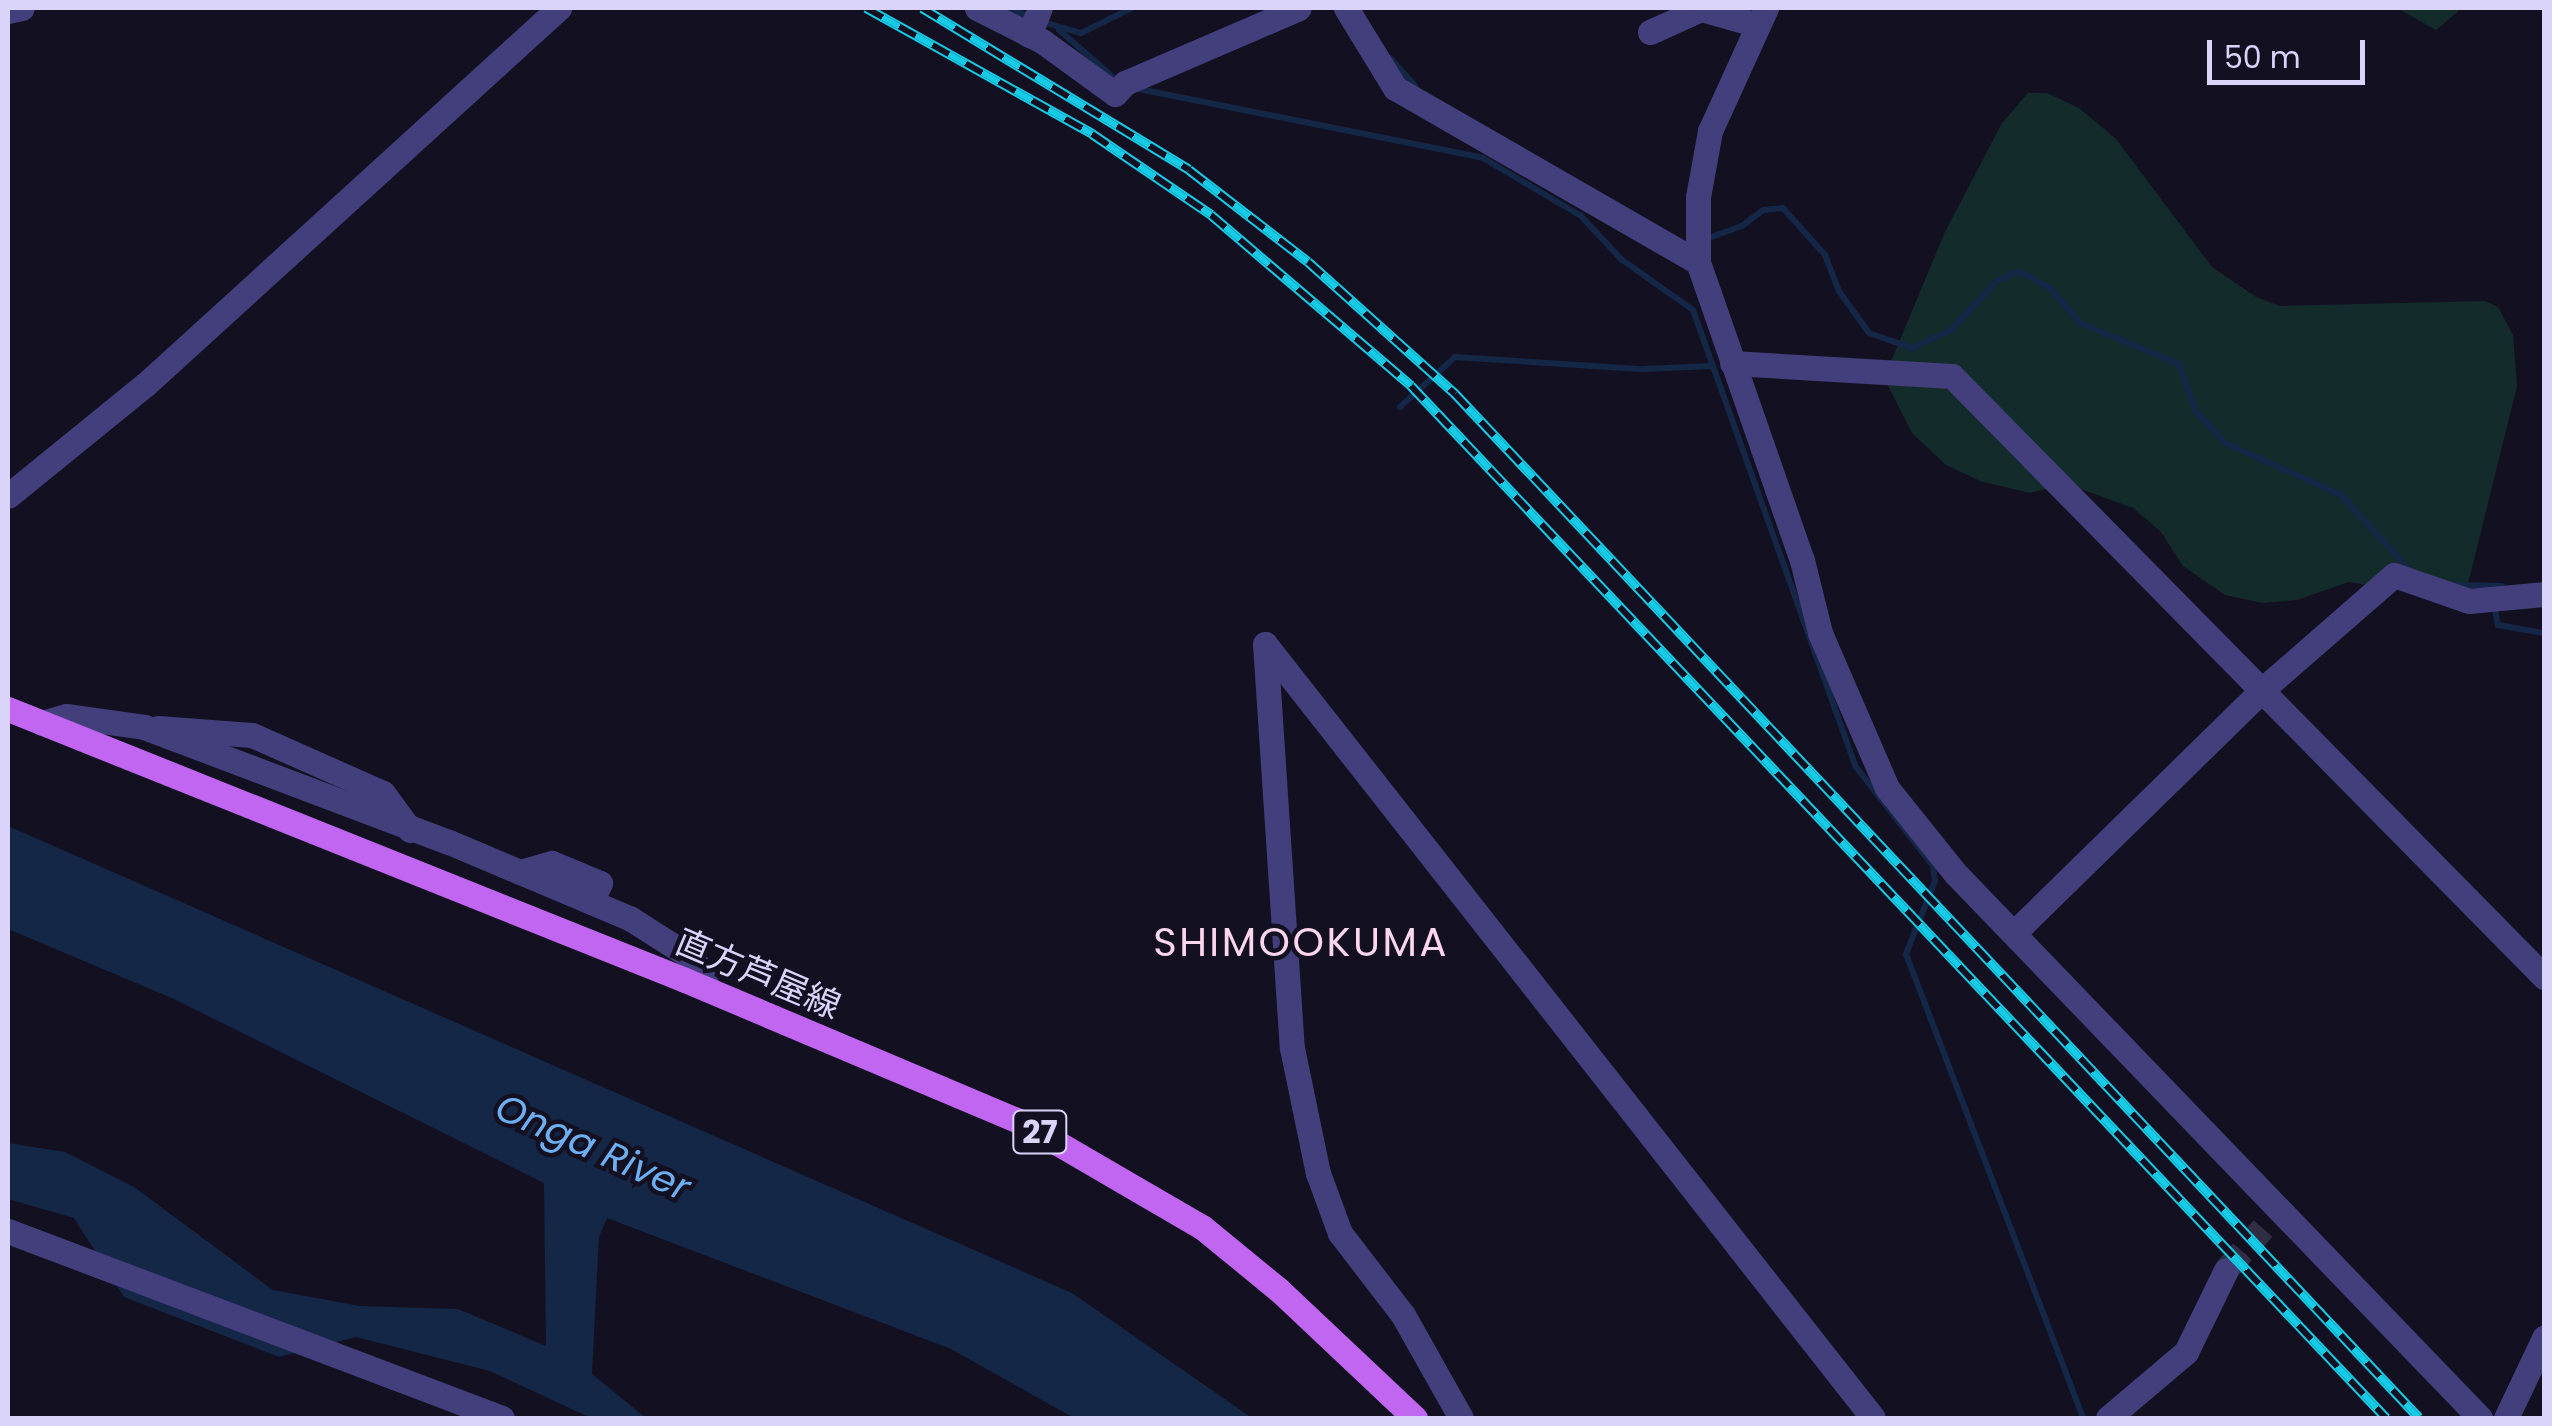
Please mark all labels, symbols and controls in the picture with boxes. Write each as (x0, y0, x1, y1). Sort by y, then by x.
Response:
scale bar (2212, 20, 2370, 82)
text: 50 m (2224, 36, 2301, 79)
district label: SHIMOOKUMA (1153, 918, 1449, 966)
street label: 直方芦屋線 (669, 920, 847, 1028)
water label: Onga River (489, 1084, 697, 1210)
road number: 27 (1010, 1105, 1070, 1159)

